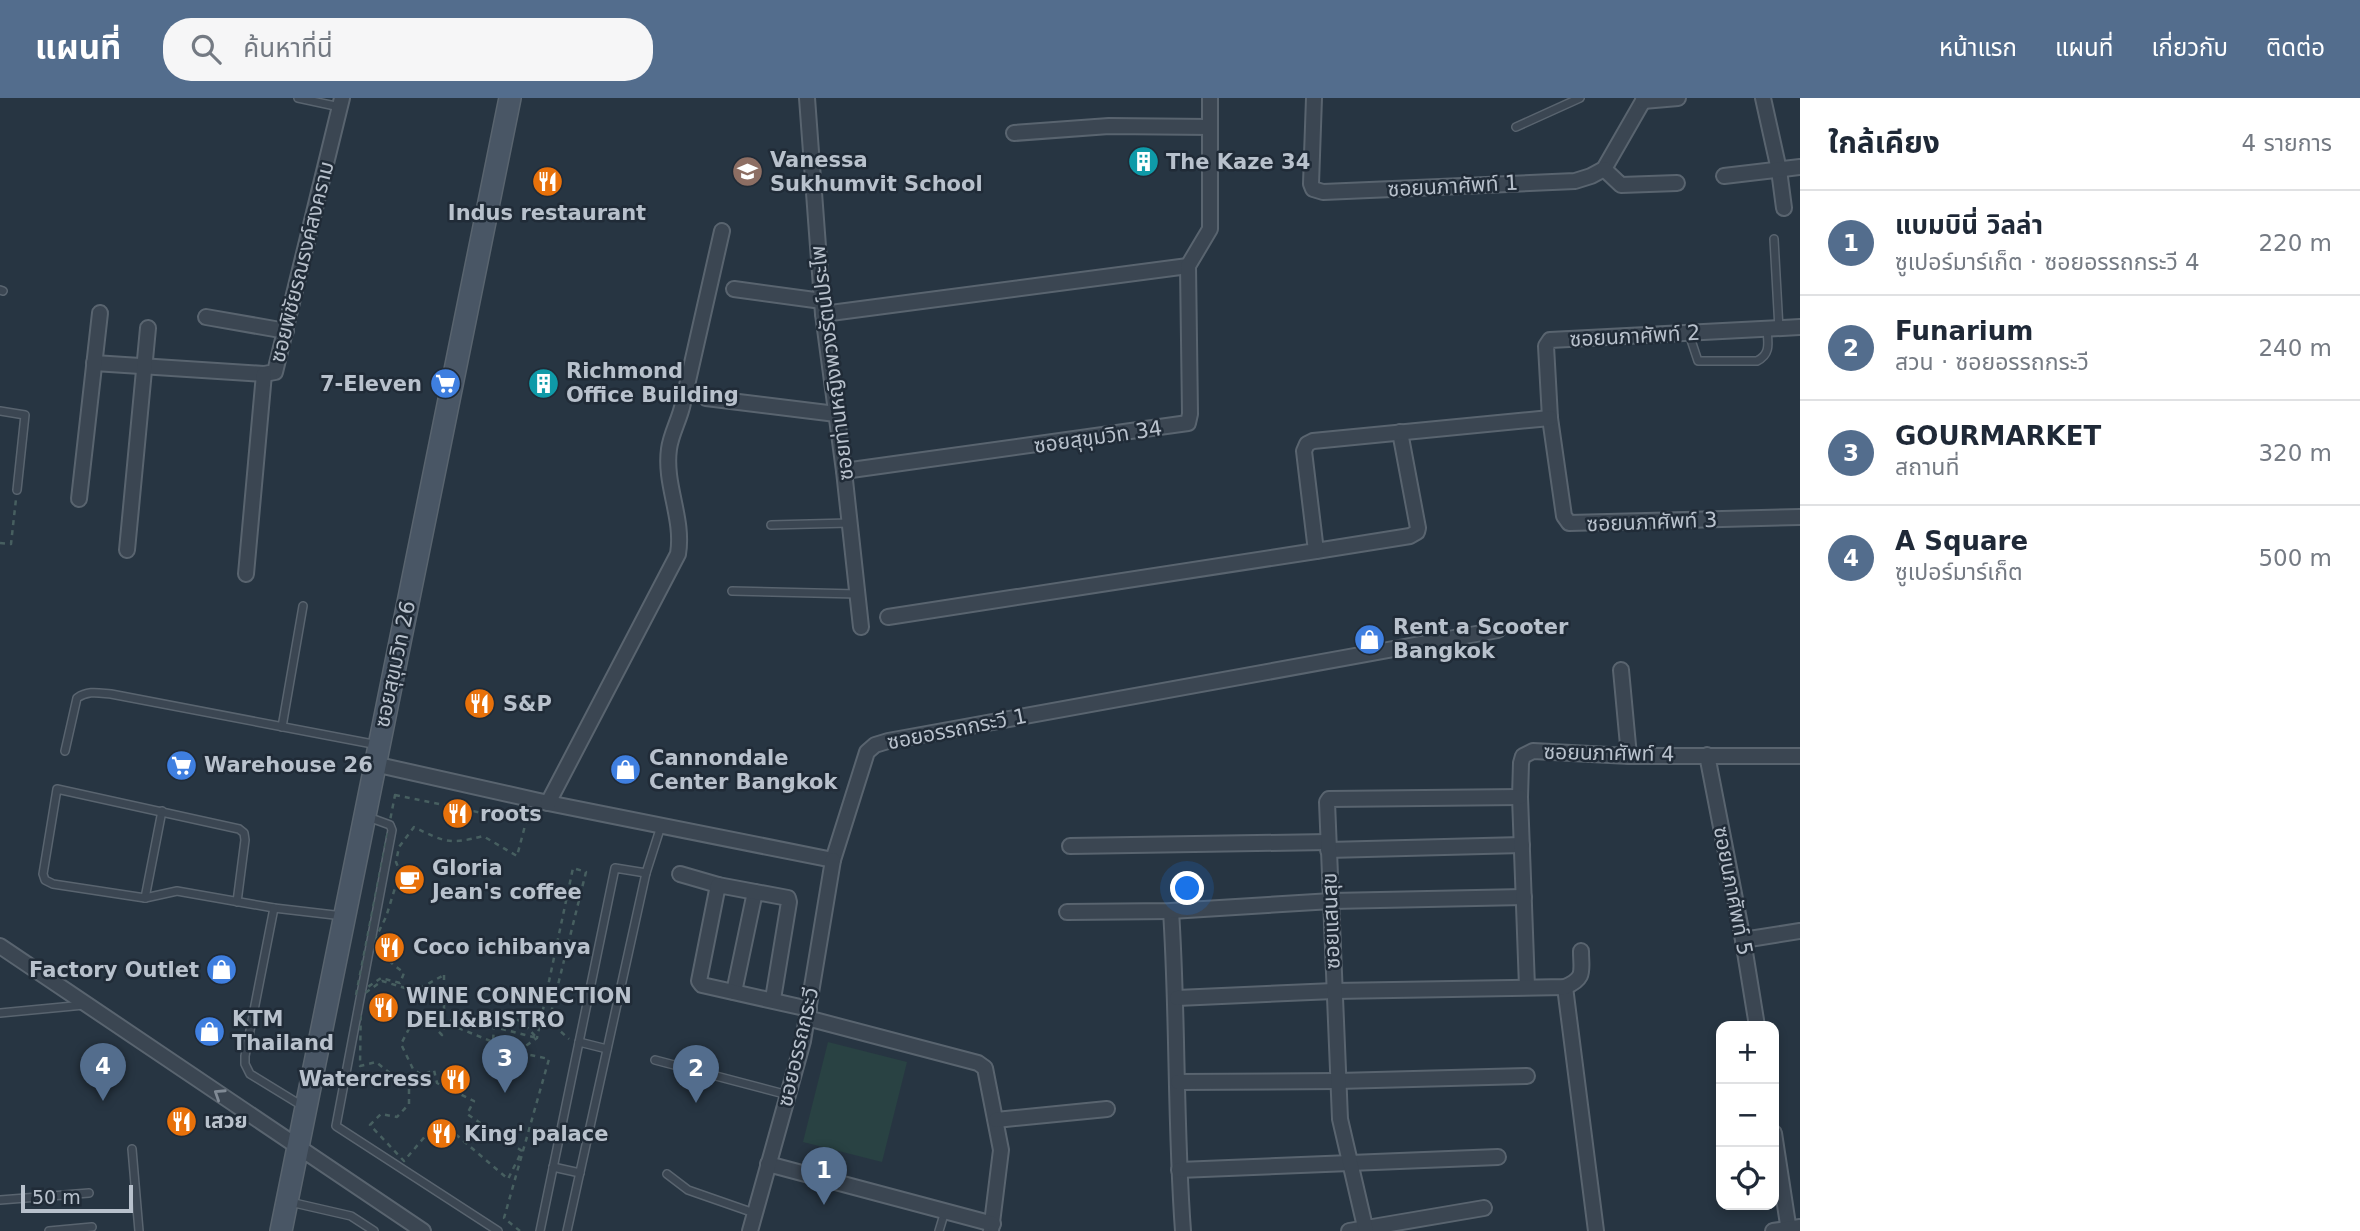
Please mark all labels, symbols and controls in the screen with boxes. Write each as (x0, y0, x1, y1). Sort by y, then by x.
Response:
search box (163, 18, 653, 81)
text: แผนที่ (35, 28, 121, 67)
icon: search (187, 30, 225, 68)
text: ค้นหาที่นี่ (243, 33, 333, 63)
text: หน้าแรก (1939, 34, 2017, 62)
text: แผนที่ (2055, 34, 2113, 62)
text: เกี่ยวกับ (2151, 34, 2228, 62)
text: ติดต่อ (2266, 34, 2325, 62)
text: ใกล้เคียง (1828, 125, 1940, 160)
text: 4 รายการ (2241, 130, 2332, 156)
building icon: The Kaze 34 (1126, 145, 1160, 179)
place label: Vanessa Sukhumvit School (770, 148, 983, 196)
place label: The Kaze 34 (1166, 150, 1310, 174)
school or university icon: Vanessa Sukhumvit School (730, 155, 764, 189)
street label: ซอยพิชัยรณรงค์สงคราม (265, 159, 339, 365)
restaurant icon: Indus restaurant (530, 164, 564, 198)
street label: ซอยนภาศัพท์ 1 (1387, 171, 1519, 201)
place label: Indus restaurant (448, 201, 646, 225)
text: แบมบินี่ วิลล่า (1895, 210, 2043, 240)
text: 1 (1843, 230, 1859, 256)
text: 220 m (2258, 230, 2332, 256)
street label: ซอยท่านหญิงพวงรัตน์ประไพ (806, 244, 858, 482)
text: ซูเปอร์มาร์เก็ต · ซอยอรรถกระวี 4 (1895, 249, 2200, 275)
text: Funarium (1895, 316, 2033, 346)
street label: ซอยนภาศัพท์ 2 (1569, 321, 1701, 351)
text: 2 (1843, 335, 1859, 361)
text: 240 m (2258, 335, 2332, 361)
text: สวน · ซอยอรรถกระวี (1895, 349, 2089, 375)
place label: Richmond Office Building (566, 359, 739, 407)
building icon: Richmond Office Building (526, 366, 560, 400)
supermarket icon: 7-Eleven (428, 367, 462, 401)
place label: 7-Eleven (320, 372, 422, 396)
street label: ซอยสุขุมวิท 34 (1032, 416, 1164, 459)
text: GOURMARKET (1895, 421, 2101, 451)
text: 3 (1843, 440, 1859, 466)
text: 320 m (2258, 440, 2332, 466)
text: สถานที่ (1895, 454, 1959, 480)
street label: ซอยนภาศัพท์ 3 (1586, 508, 1718, 536)
text: A Square (1895, 526, 2028, 556)
text: 4 (1843, 545, 1859, 571)
text: 500 m (2258, 545, 2332, 571)
text: ซูเปอร์มาร์เก็ต (1895, 559, 2023, 585)
street label: ซอยสุขุมวิท 26 (370, 598, 421, 730)
place label: Rent a Scooter Bangkok (1393, 615, 1569, 663)
shop icon: Rent a Scooter Bangkok (1353, 622, 1387, 656)
restaurant icon: S&P (463, 687, 497, 721)
place label: S&P (503, 692, 552, 716)
street label: ซอยอรรถกระวี 1 (885, 704, 1029, 754)
street label: ซอยนภาศัพท์ 4 (1543, 740, 1675, 766)
place label: Cannondale Center Bangkok (649, 746, 839, 794)
supermarket icon: Warehouse 26 (164, 748, 198, 782)
place label: Warehouse 26 (204, 753, 373, 777)
shop icon: Cannondale Center Bangkok (609, 753, 643, 787)
restaurant icon: roots (440, 797, 474, 831)
place label: roots (480, 802, 542, 826)
street label: ซอยนภาศัพท์ 5 (1709, 824, 1757, 958)
place label: Gloria Jean's coffee (430, 856, 582, 904)
cafe icon: Gloria Jean's coffee (392, 863, 426, 897)
your location (1170, 871, 1204, 905)
street label: ซอยแสนสุข (1317, 872, 1346, 970)
restaurant icon: Coco ichibanya (373, 930, 407, 964)
place label: Coco ichibanya (413, 935, 591, 959)
shop icon: Factory Outlet (205, 953, 239, 987)
place label: Factory Outlet (29, 958, 199, 982)
place label: WINE CONNECTION DELI&BISTRO (406, 984, 632, 1032)
street label: ซอยอรรถกระวี (773, 985, 823, 1109)
restaurant icon: WINE CONNECTION DELI&BISTRO (366, 991, 400, 1025)
place label: KTM Thailand (232, 1007, 334, 1055)
shop icon: KTM Thailand (192, 1014, 226, 1048)
map controls (1716, 1021, 1779, 1210)
button: + (1716, 1021, 1779, 1084)
pin: 3 (482, 1035, 528, 1093)
pin: 4 (80, 1043, 126, 1101)
pin: 2 (673, 1045, 719, 1103)
restaurant icon: Watercress (438, 1062, 472, 1096)
place label: Watercress (299, 1067, 432, 1091)
button: − (1716, 1084, 1779, 1147)
one-way arrow (214, 1089, 227, 1102)
restaurant icon: เสวย (164, 1104, 198, 1138)
place label: เสวย (204, 1109, 248, 1133)
restaurant icon: King' palace (424, 1117, 458, 1151)
place label: King' palace (464, 1122, 608, 1146)
pin: 1 (801, 1147, 847, 1205)
button: locate (1716, 1147, 1779, 1210)
scale bar (21, 1182, 133, 1214)
text: 50 m (32, 1186, 81, 1208)

